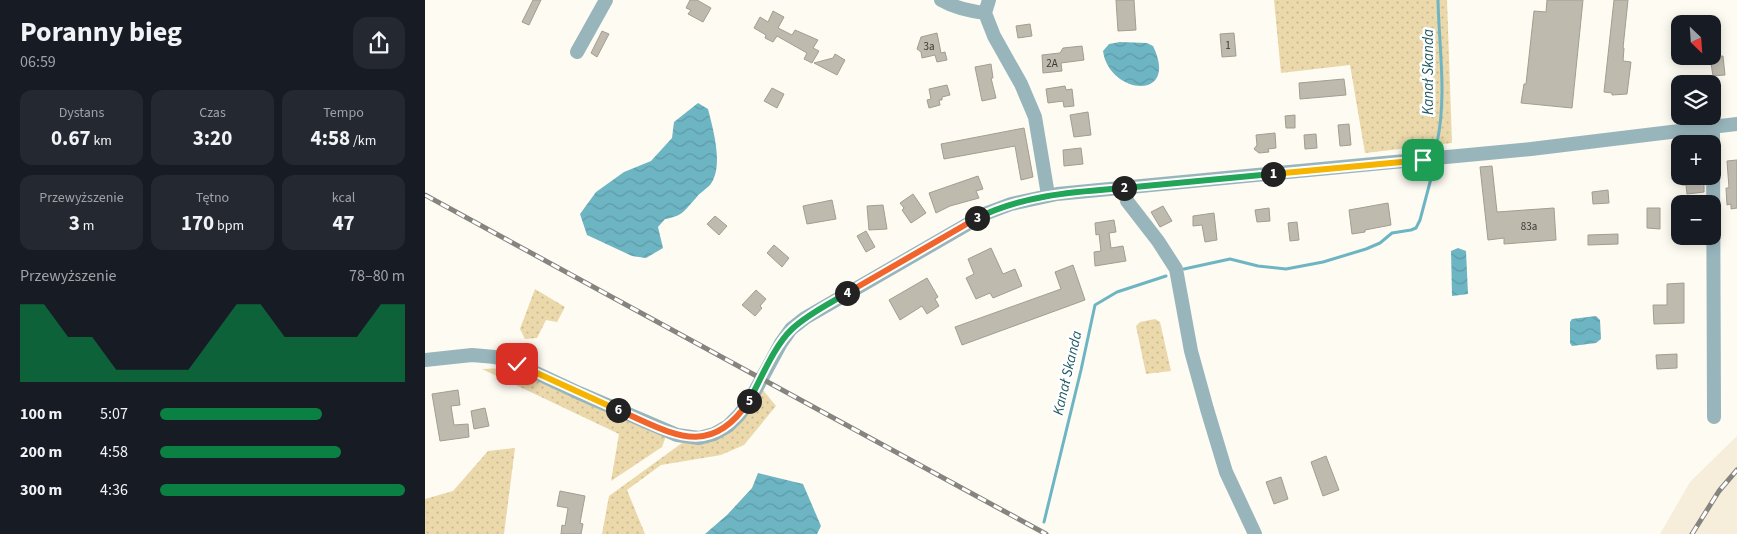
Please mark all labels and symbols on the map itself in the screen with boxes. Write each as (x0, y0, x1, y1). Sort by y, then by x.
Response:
north arrow (1671, 15, 1721, 65)
water label: Kanał Skanda (1418, 29, 1439, 115)
house number: 1 (1225, 38, 1231, 53)
house number: 3a (923, 39, 935, 54)
house number: 2A (1046, 56, 1058, 71)
pin (1402, 139, 1444, 181)
pin: 1 (1261, 162, 1285, 186)
pin: 2 (1111, 176, 1137, 200)
pin: 3 (965, 206, 989, 230)
house number: 83a (1521, 219, 1537, 234)
pin: 4 (835, 280, 859, 306)
water label: Kanał Skanda (1048, 329, 1087, 417)
pin (496, 343, 538, 385)
pin: 5 (737, 388, 761, 414)
pin: 6 (605, 398, 631, 422)

